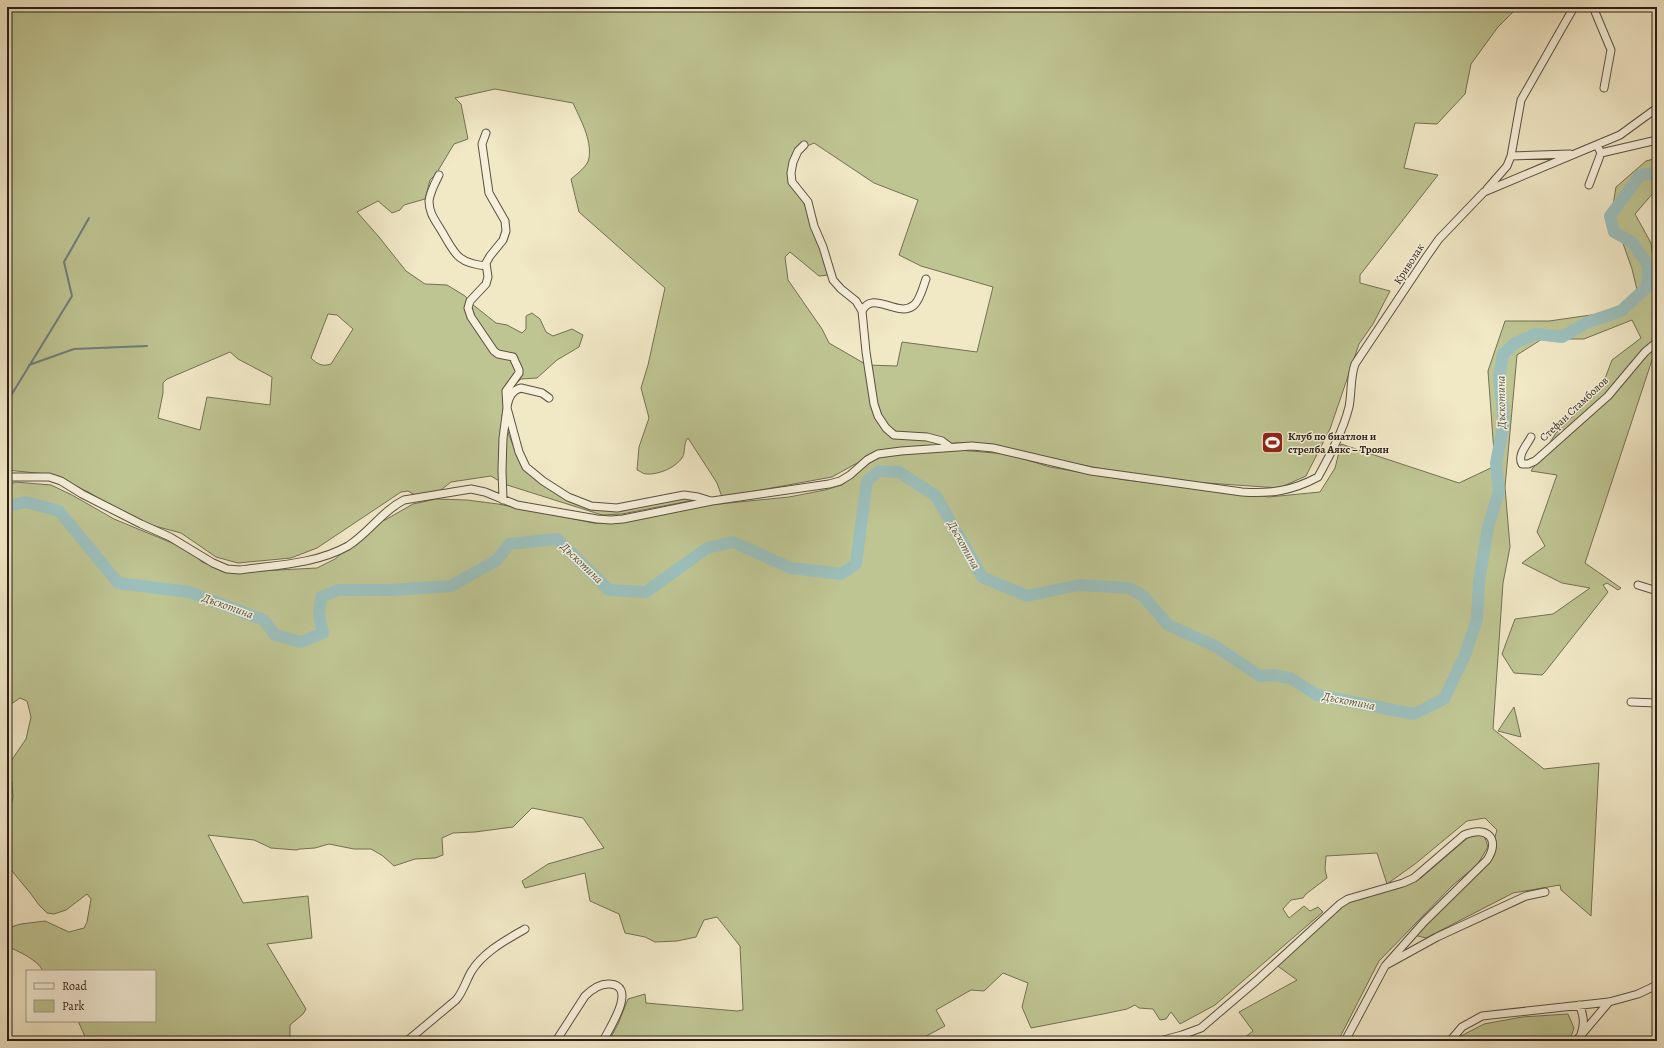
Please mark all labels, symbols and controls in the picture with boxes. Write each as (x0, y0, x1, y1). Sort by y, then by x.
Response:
street label: Криволак (1390, 240, 1428, 287)
street label: Стефан Стамболов (1536, 373, 1612, 445)
water label: Дъскотина (1493, 375, 1509, 430)
sports icon: Клуб по биатлон и стрелба Аякс – Троян (1260, 429, 1286, 455)
place label: Клуб по биатлон и стрелба Аякс – Троян (1288, 429, 1390, 457)
water label: Дъскотина (944, 517, 984, 572)
water label: Дъскотина (557, 538, 607, 587)
water label: Дъскотина (199, 589, 256, 623)
water label: Дъскотина (1320, 688, 1377, 714)
legend (26, 970, 156, 1022)
text: Road (62, 978, 88, 994)
text: Park (62, 998, 85, 1014)

